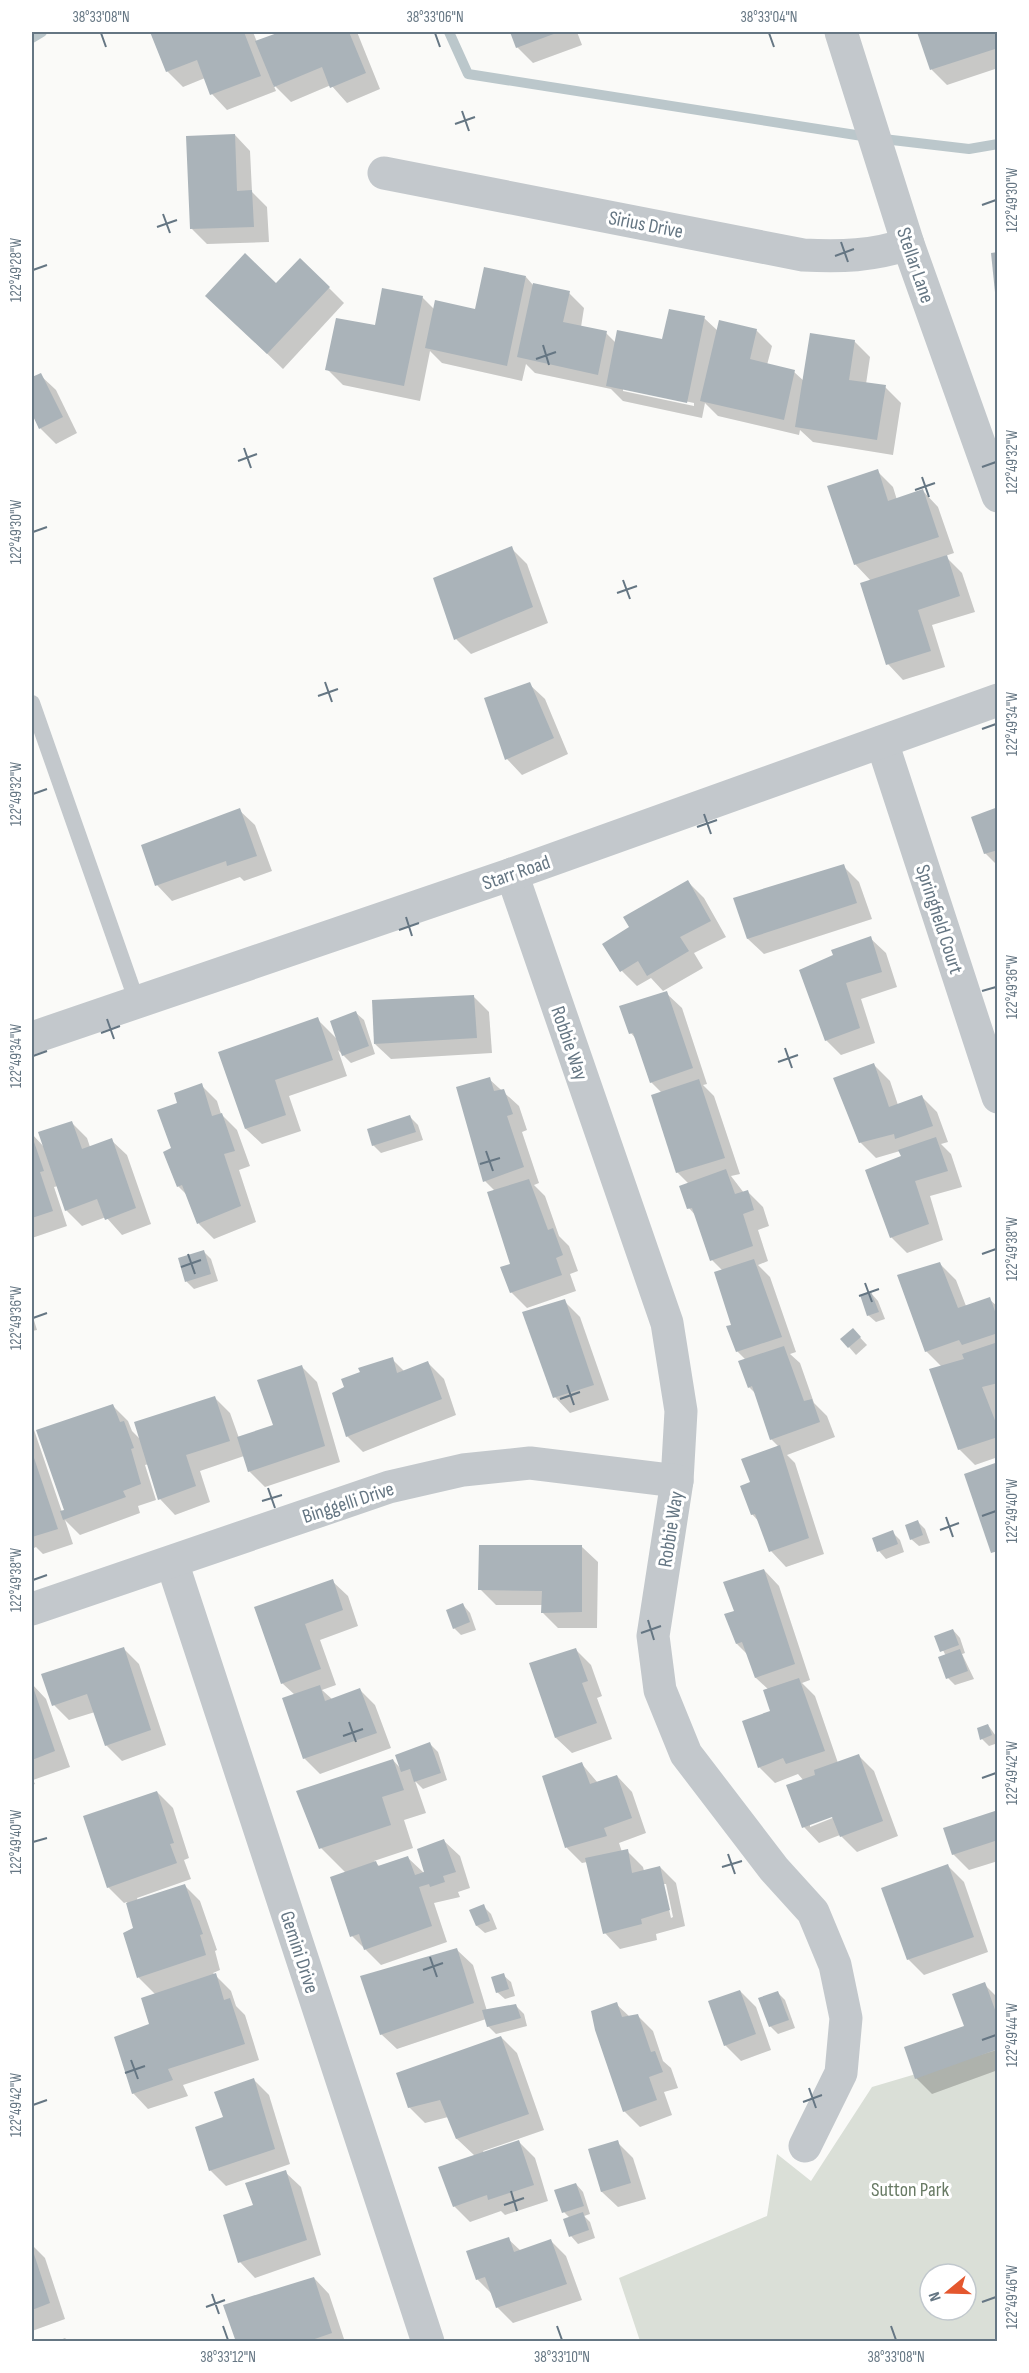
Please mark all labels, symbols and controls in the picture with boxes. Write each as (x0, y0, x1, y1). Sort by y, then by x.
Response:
text: 38°33'08"N (72, 8, 130, 27)
text: 38°33'06"N (406, 8, 464, 27)
text: 38°33'04"N (741, 8, 797, 27)
text: 122°49'30"W (1003, 168, 1022, 232)
street label: Sirius Drive (607, 206, 685, 244)
street label: Stellar Lane (891, 224, 939, 306)
text: 122°49'28"W (7, 238, 26, 302)
text: 122°49'32"W (1003, 430, 1022, 494)
text: 122°49'30"W (7, 500, 26, 564)
text: 122°49'34"W (1003, 692, 1022, 756)
text: 122°49'32"W (7, 762, 26, 826)
street label: Starr Road (479, 850, 553, 896)
street label: Springfield Court (910, 862, 968, 977)
text: 122°49'36"W (1003, 955, 1022, 1019)
street label: Robbie Way (545, 1003, 593, 1084)
text: 122°49'34"W (7, 1024, 26, 1088)
text: 122°49'38"W (1003, 1217, 1022, 1281)
text: 122°49'36"W (7, 1286, 26, 1350)
street label: Binggelli Drive (300, 1477, 397, 1529)
text: 122°49'40"W (1003, 1479, 1022, 1543)
street label: Robbie Way (653, 1489, 689, 1569)
text: 122°49'38"W (7, 1548, 26, 1612)
text: 122°49'42"W (1003, 1741, 1022, 1805)
text: 122°49'40"W (7, 1810, 26, 1874)
street label: Gemini Drive (275, 1908, 324, 1996)
text: 122°49'44"W (1003, 2003, 1022, 2067)
text: 122°49'42"W (7, 2073, 26, 2137)
park label: Sutton Park (871, 2178, 949, 2202)
north arrow (918, 2262, 978, 2322)
text: 122°49'46"W (1003, 2265, 1022, 2329)
text: N (925, 2289, 946, 2304)
text: 38°33'12"N (200, 2348, 256, 2367)
text: 38°33'10"N (534, 2348, 590, 2367)
text: 38°33'08"N (867, 2348, 925, 2367)

